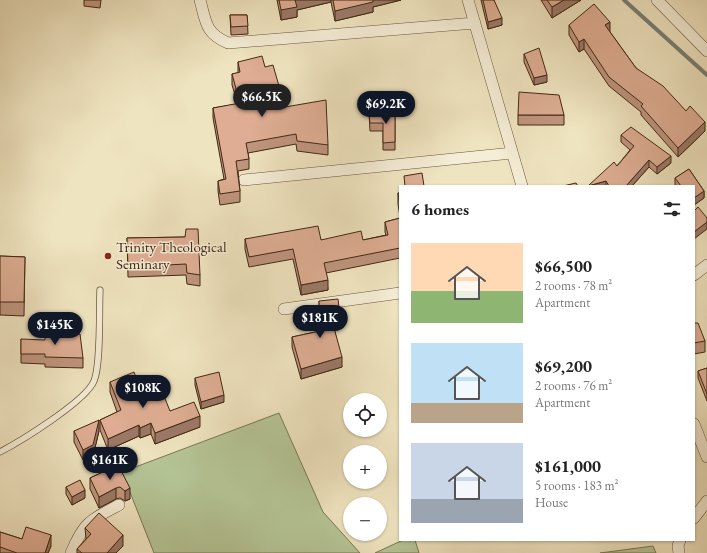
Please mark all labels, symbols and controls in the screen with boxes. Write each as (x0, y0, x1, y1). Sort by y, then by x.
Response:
pin: $66.5K (229, 84, 295, 118)
text: $66.5K (242, 88, 282, 105)
pin: $69.2K (353, 91, 419, 125)
text: $69.2K (366, 95, 406, 112)
text: 6 homes (411, 198, 469, 220)
icon: filters (661, 198, 683, 220)
place label: Trinity Theological Seminary (116, 237, 227, 273)
marker: Trinity Theological Seminary (103, 251, 113, 261)
text: $66,500 (535, 255, 592, 277)
icon: home (443, 259, 491, 307)
text: 2 rooms · 78 m² (535, 277, 612, 294)
text: Apartment (535, 294, 590, 311)
pin: $181K (292, 305, 348, 339)
text: $181K (302, 309, 338, 326)
pin: $145K (27, 312, 83, 346)
text: $145K (37, 316, 73, 333)
text: $69,200 (535, 355, 592, 377)
icon: home (443, 359, 491, 407)
pin: $108K (115, 375, 171, 409)
text: 2 rooms · 76 m² (535, 377, 612, 394)
text: $108K (125, 379, 161, 396)
map controls (343, 393, 387, 541)
button: locate (343, 393, 387, 437)
text: Apartment (535, 394, 590, 411)
button: + (343, 445, 387, 489)
pin: $161K (82, 447, 138, 481)
text: $161K (92, 451, 128, 468)
text: $161,000 (535, 455, 601, 477)
icon: home (443, 459, 491, 507)
text: 5 rooms · 183 m² (535, 477, 619, 494)
text: House (535, 494, 568, 511)
button: − (343, 497, 387, 541)

